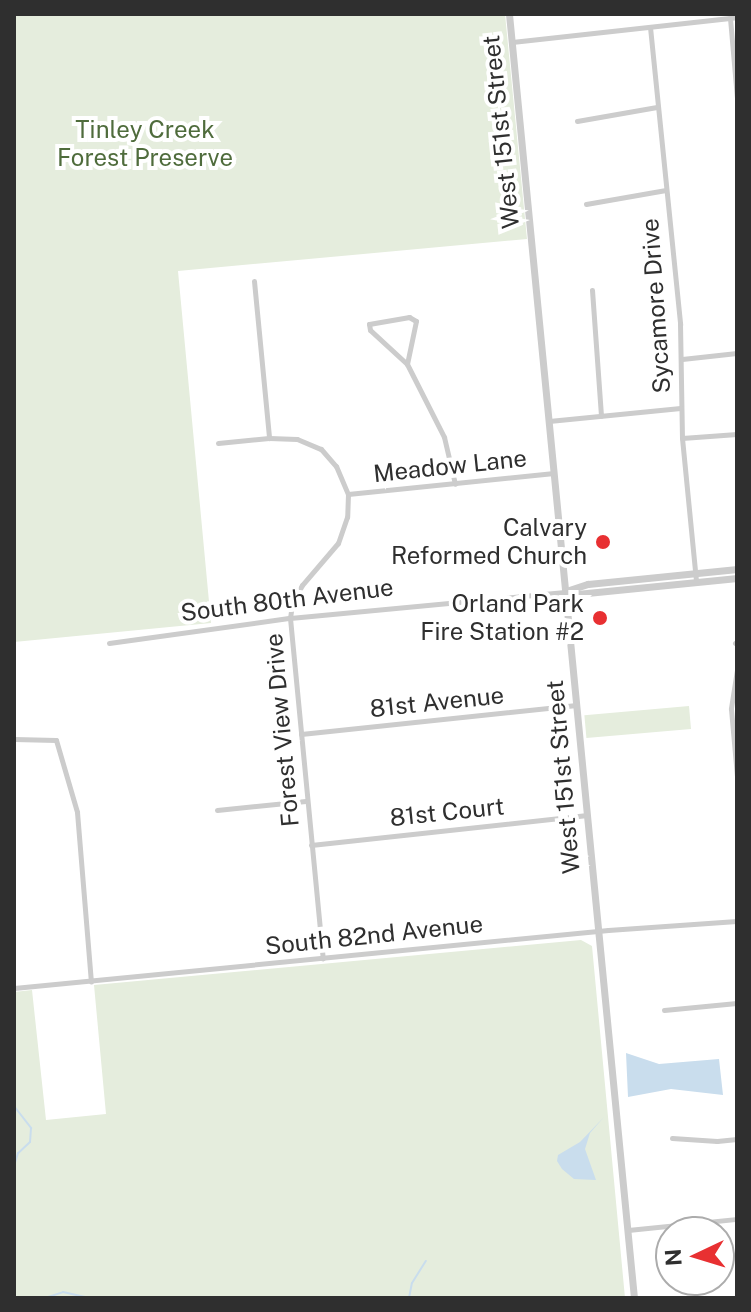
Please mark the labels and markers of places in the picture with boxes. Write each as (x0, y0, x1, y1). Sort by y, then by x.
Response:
place label: Calvary Reformed Church (391, 514, 587, 570)
marker: Calvary Reformed Church (594, 533, 612, 551)
place label: Orland Park Fire Station #2 (420, 590, 584, 646)
marker: Orland Park Fire Station #2 (591, 609, 609, 627)

